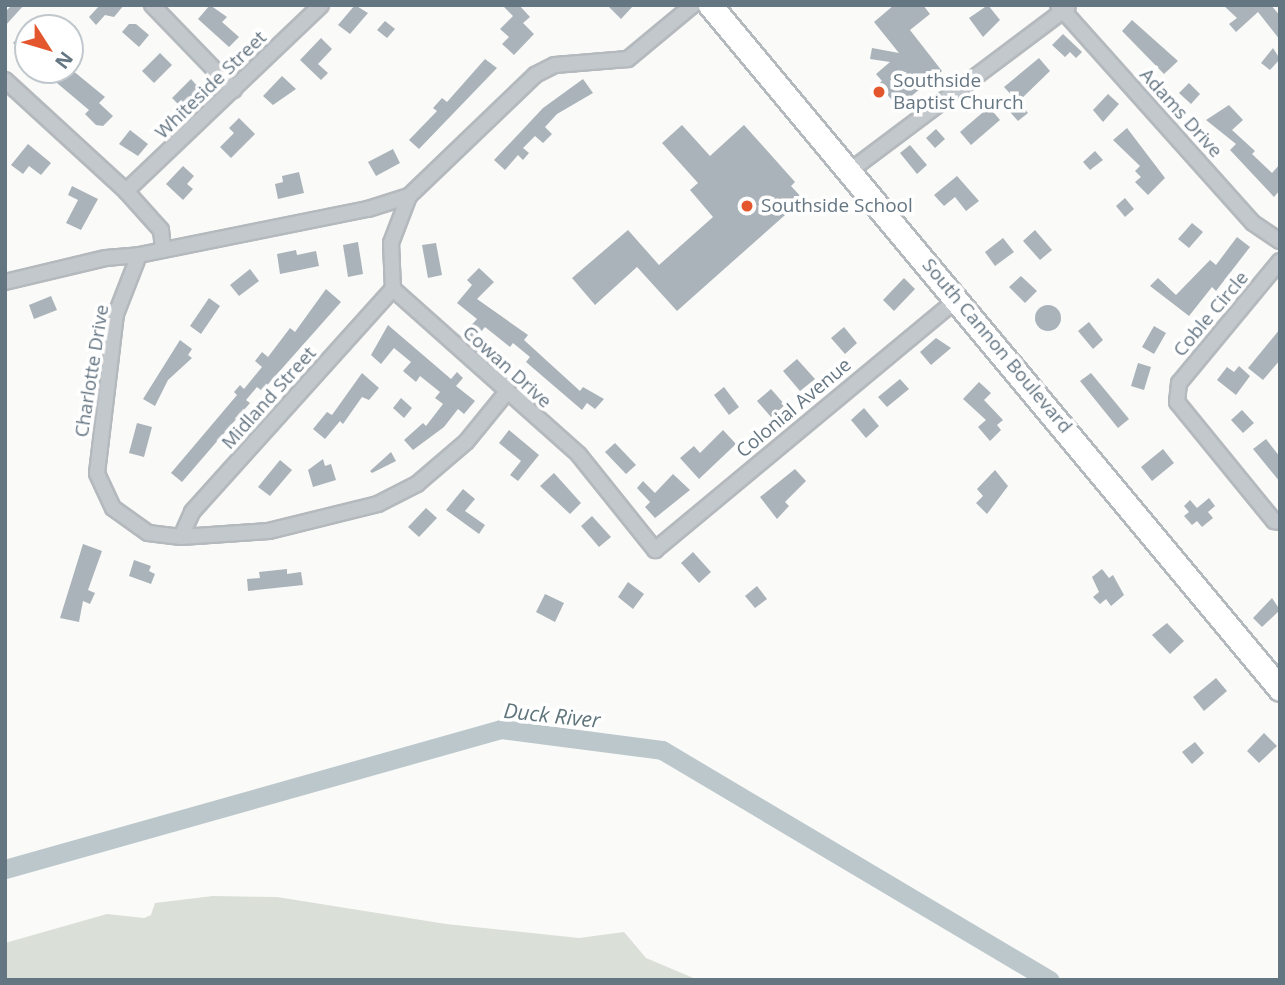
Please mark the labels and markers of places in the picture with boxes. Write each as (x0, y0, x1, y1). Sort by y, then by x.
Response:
place label: Southside Baptist Church (893, 70, 1024, 114)
marker: Southside Baptist Church (871, 84, 887, 100)
place label: Southside School (761, 195, 913, 217)
marker: Southside School (739, 198, 755, 214)

